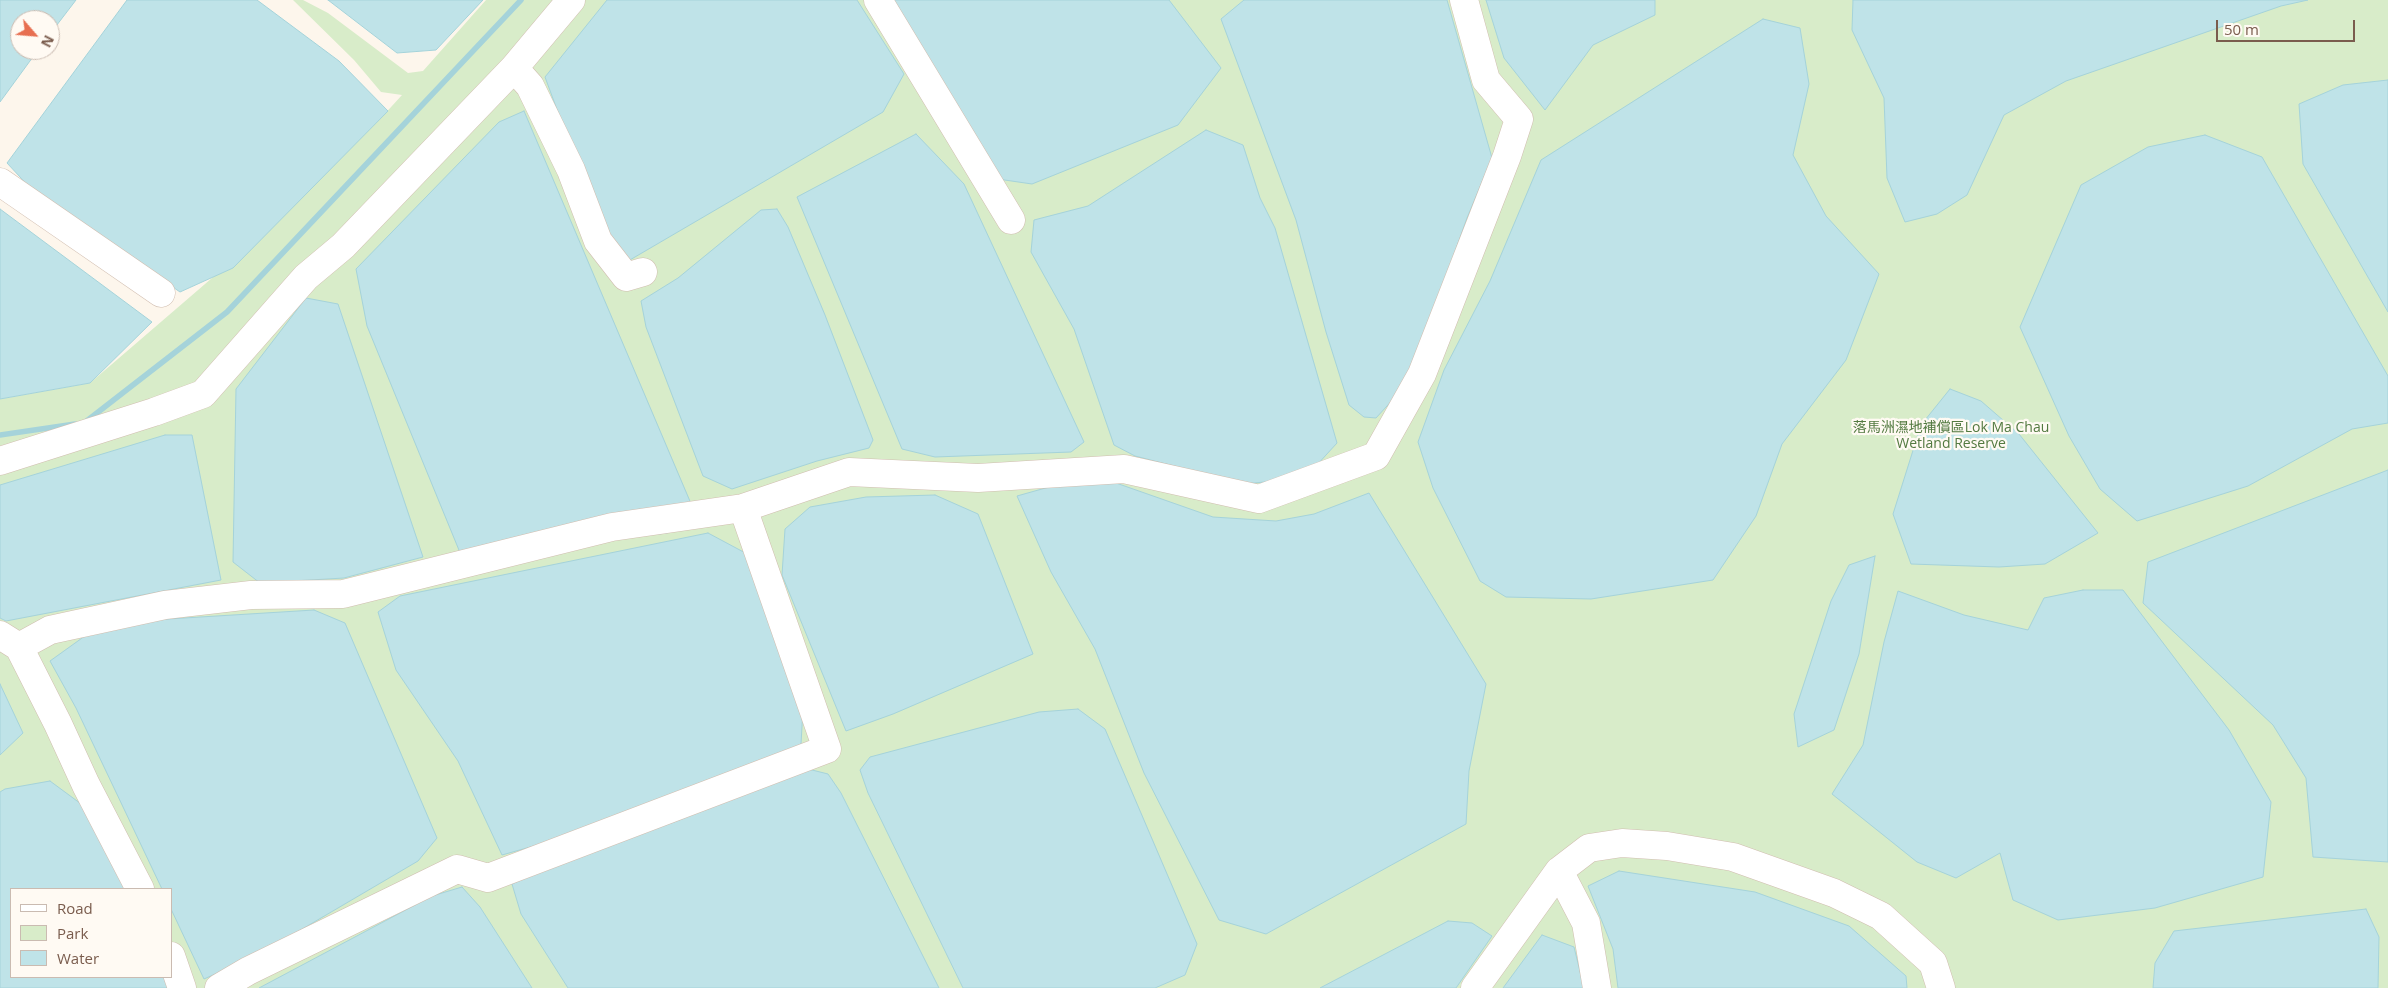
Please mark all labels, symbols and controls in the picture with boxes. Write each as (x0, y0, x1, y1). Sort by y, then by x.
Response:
north arrow (10, 10, 60, 60)
scale bar (2218, 10, 2357, 42)
text: 50 m (2224, 19, 2259, 39)
text: N (37, 32, 59, 51)
park label: 落馬洲濕地補償區Lok Ma Chau Wetland Reserve (1853, 420, 2049, 452)
legend (10, 888, 172, 978)
text: Road (57, 898, 93, 918)
text: Park (57, 923, 88, 943)
text: Water (57, 948, 99, 968)

